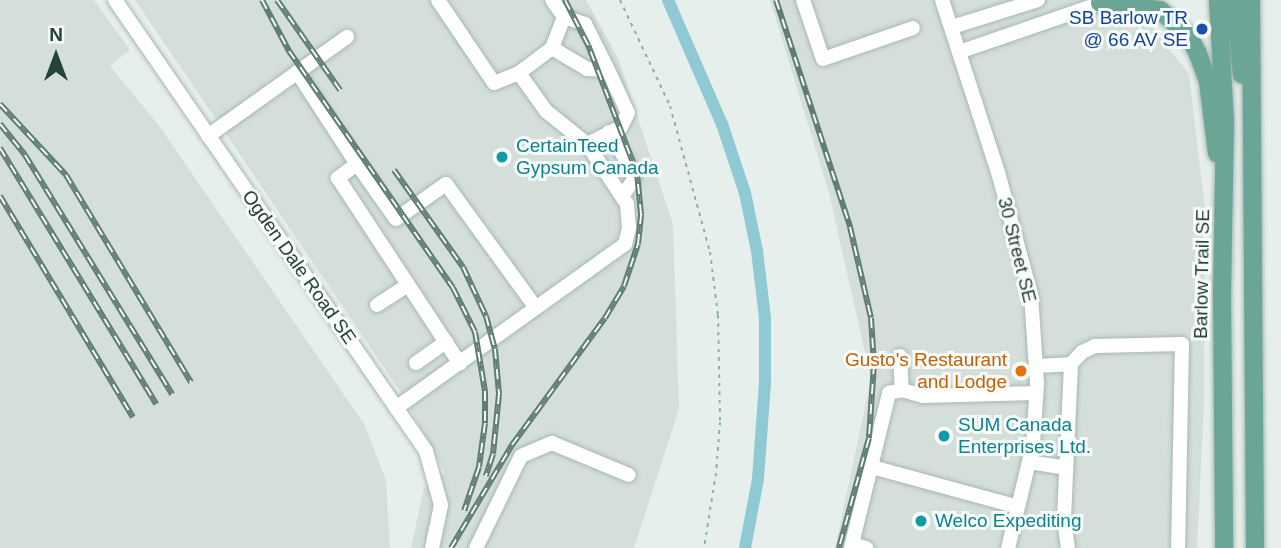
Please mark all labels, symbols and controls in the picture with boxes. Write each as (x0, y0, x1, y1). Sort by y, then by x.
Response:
place label: SB Barlow TR @ 66 AV SE (1069, 7, 1188, 51)
north arrow (21, 21, 91, 91)
marker: SB Barlow TR @ 66 AV SE (1194, 21, 1210, 37)
text: N (49, 24, 63, 45)
place label: CertainTeed Gypsum Canada (516, 135, 659, 179)
marker: CertainTeed Gypsum Canada (494, 149, 510, 165)
street label: Ogden Dale Road SE (237, 186, 361, 348)
street label: 30 Street SE (993, 195, 1041, 305)
street label: Barlow Trail SE (1189, 209, 1215, 339)
place label: Gusto's Restaurant and Lodge (845, 349, 1007, 393)
marker: Gusto's Restaurant and Lodge (1013, 363, 1029, 379)
place label: SUM Canada Enterprises Ltd. (958, 414, 1091, 458)
marker: SUM Canada Enterprises Ltd. (936, 428, 952, 444)
place label: Welco Expediting (935, 510, 1081, 532)
marker: Welco Expediting (913, 513, 929, 529)

